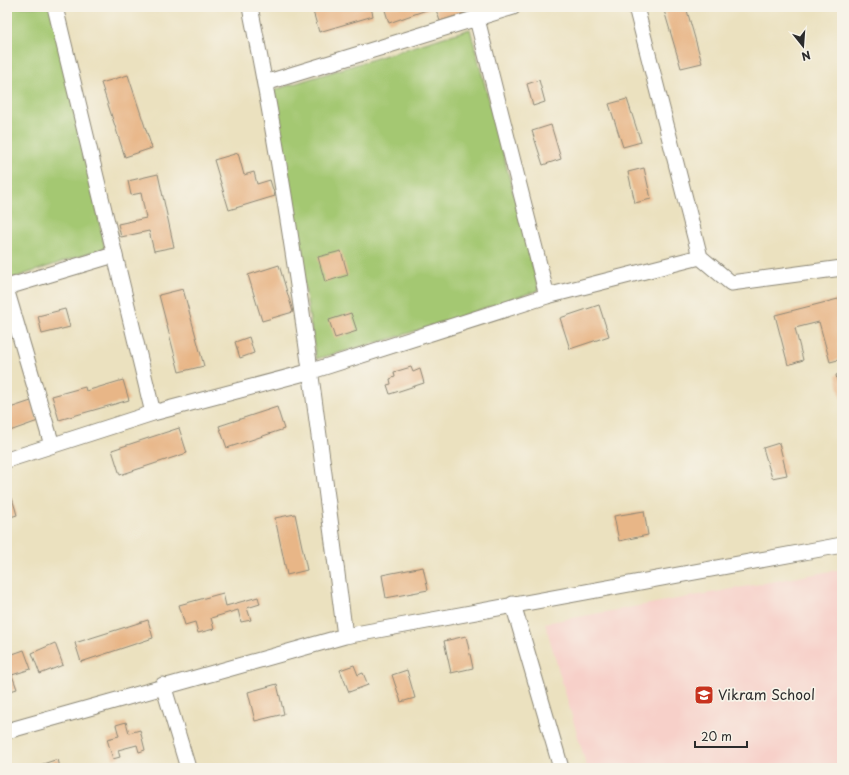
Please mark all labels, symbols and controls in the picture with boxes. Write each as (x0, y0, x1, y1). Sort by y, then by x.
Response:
north arrow (783, 26, 823, 66)
text: N (799, 47, 813, 66)
school or university icon: Vikram School (693, 684, 715, 706)
place label: Vikram School (718, 684, 815, 705)
scale bar (695, 723, 747, 749)
text: 20 m (701, 727, 732, 745)

